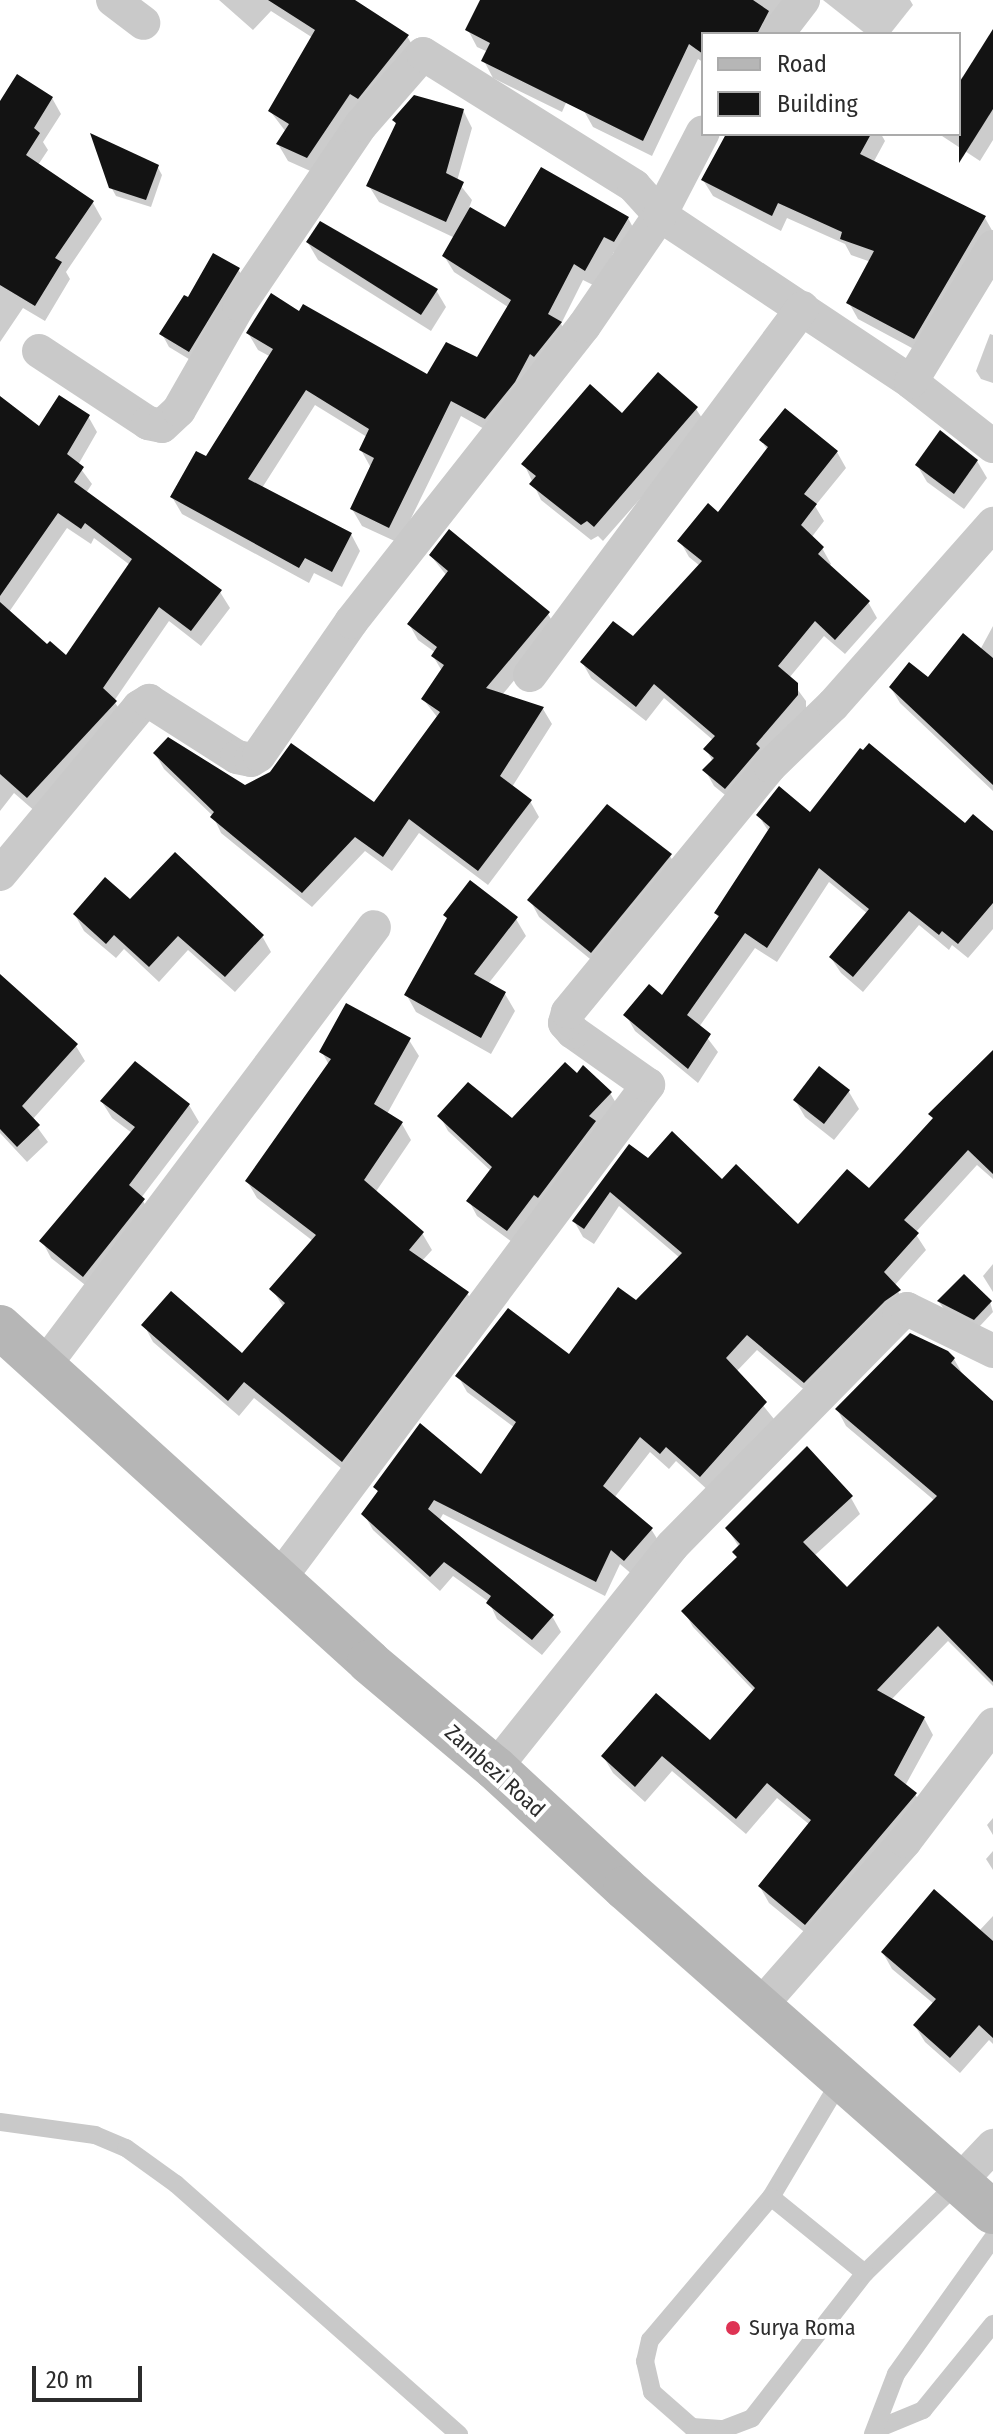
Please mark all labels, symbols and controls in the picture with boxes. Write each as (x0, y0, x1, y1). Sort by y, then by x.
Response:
legend (701, 32, 961, 136)
text: Road (777, 50, 827, 78)
text: Building (777, 90, 858, 118)
street label: Zambezi Road (440, 1719, 550, 1823)
place label: Surya Roma (749, 2315, 855, 2341)
marker: Surya Roma (724, 2319, 742, 2337)
scale bar (36, 2350, 146, 2400)
text: 20 m (46, 2366, 93, 2394)

